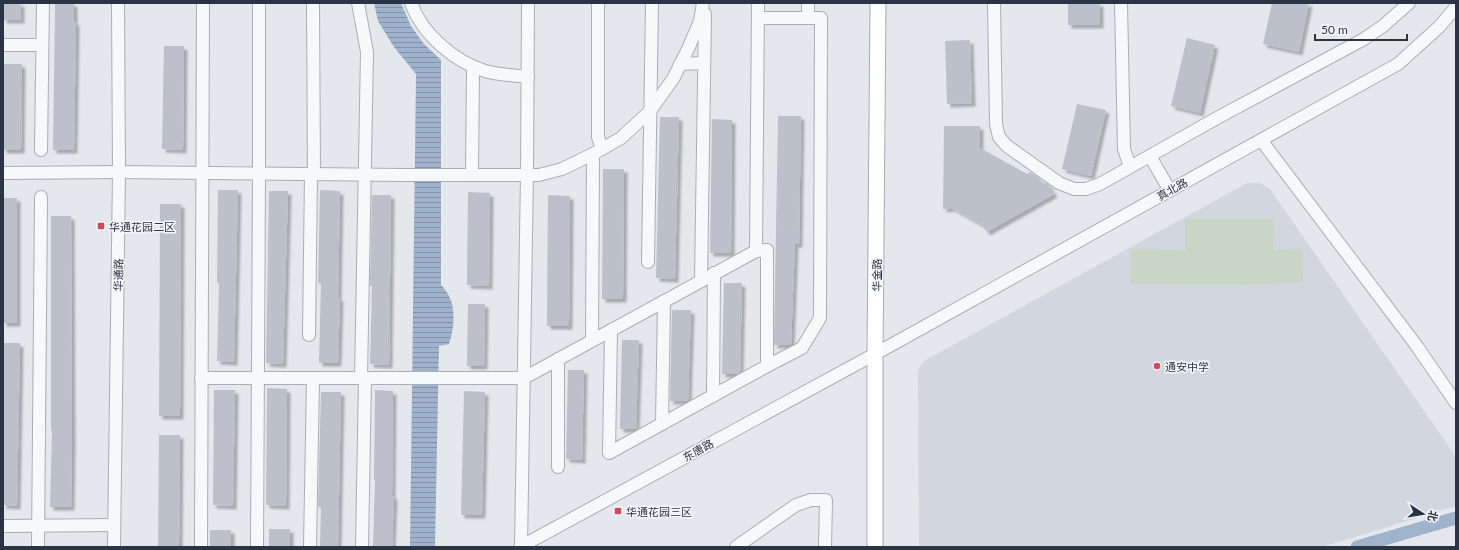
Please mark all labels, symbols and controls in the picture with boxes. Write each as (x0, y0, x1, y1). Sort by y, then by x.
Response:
scale bar (1315, 16, 1407, 42)
text: 50 m (1321, 22, 1348, 37)
street label: 真北路 (1154, 175, 1190, 203)
place label: 华通花园二区 (109, 220, 175, 233)
marker: 华通花园二区 (96, 221, 106, 231)
street label: 华通路 (111, 258, 125, 292)
street label: 华金路 (870, 259, 883, 292)
place label: 通安中学 (1165, 360, 1209, 373)
marker: 通安中学 (1152, 361, 1162, 371)
street label: 东唐路 (680, 436, 716, 464)
north arrow (1403, 494, 1443, 534)
place label: 华通花园三区 (626, 505, 692, 518)
marker: 华通花园三区 (613, 506, 623, 516)
text: 北 (1426, 509, 1441, 523)

